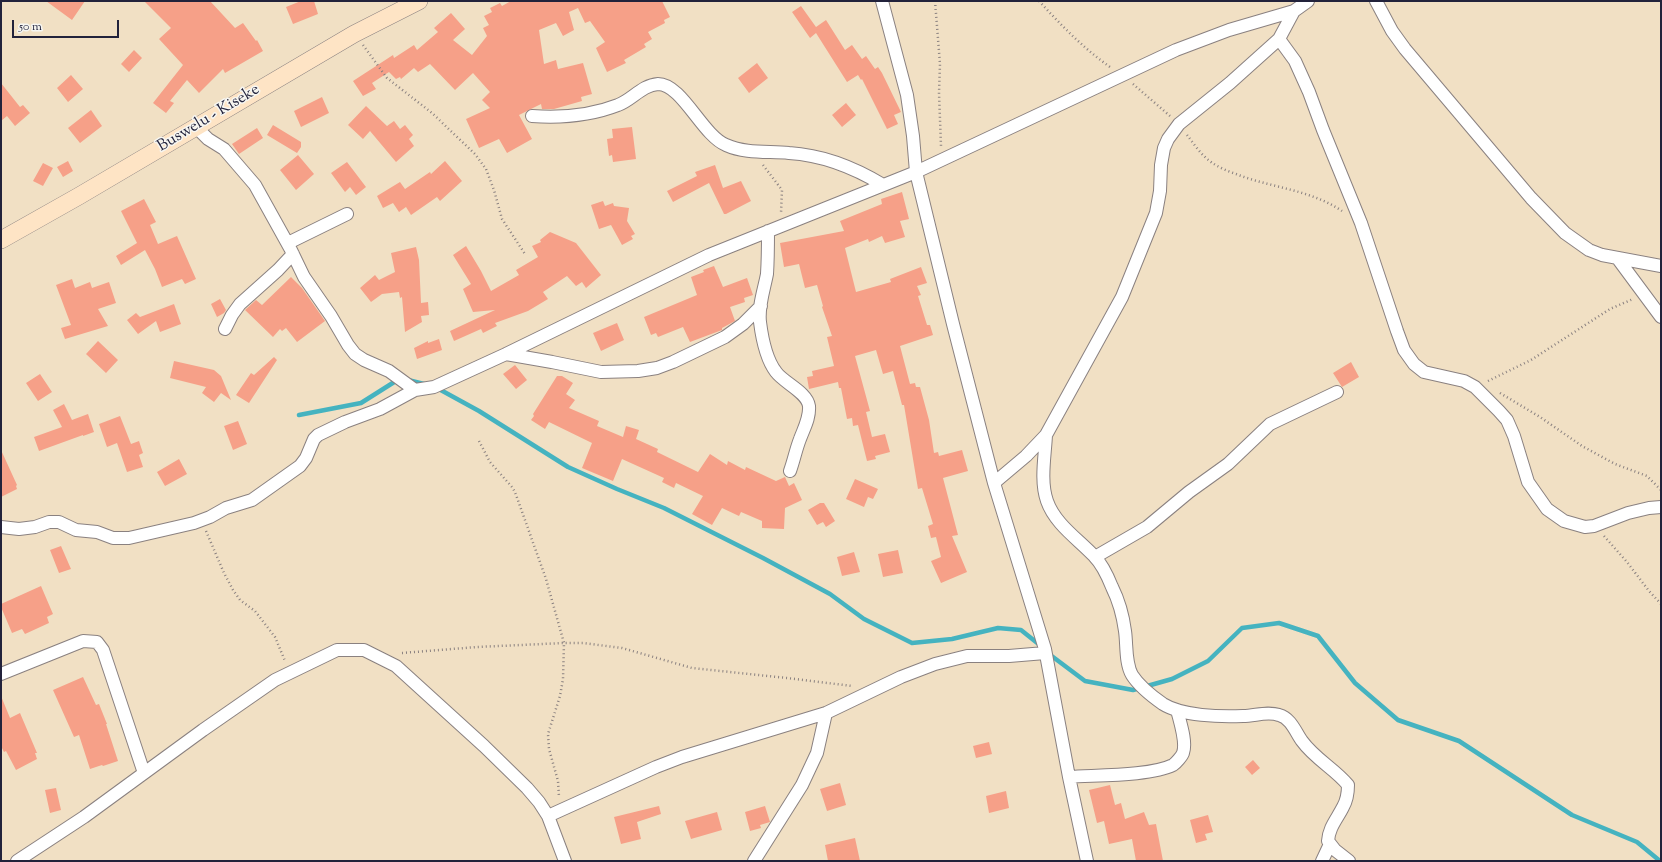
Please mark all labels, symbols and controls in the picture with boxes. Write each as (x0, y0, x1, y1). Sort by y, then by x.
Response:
scale bar (14, 12, 121, 38)
text: 50 m (19, 18, 42, 36)
street label: Buswelu - Kiseke (154, 81, 264, 157)

